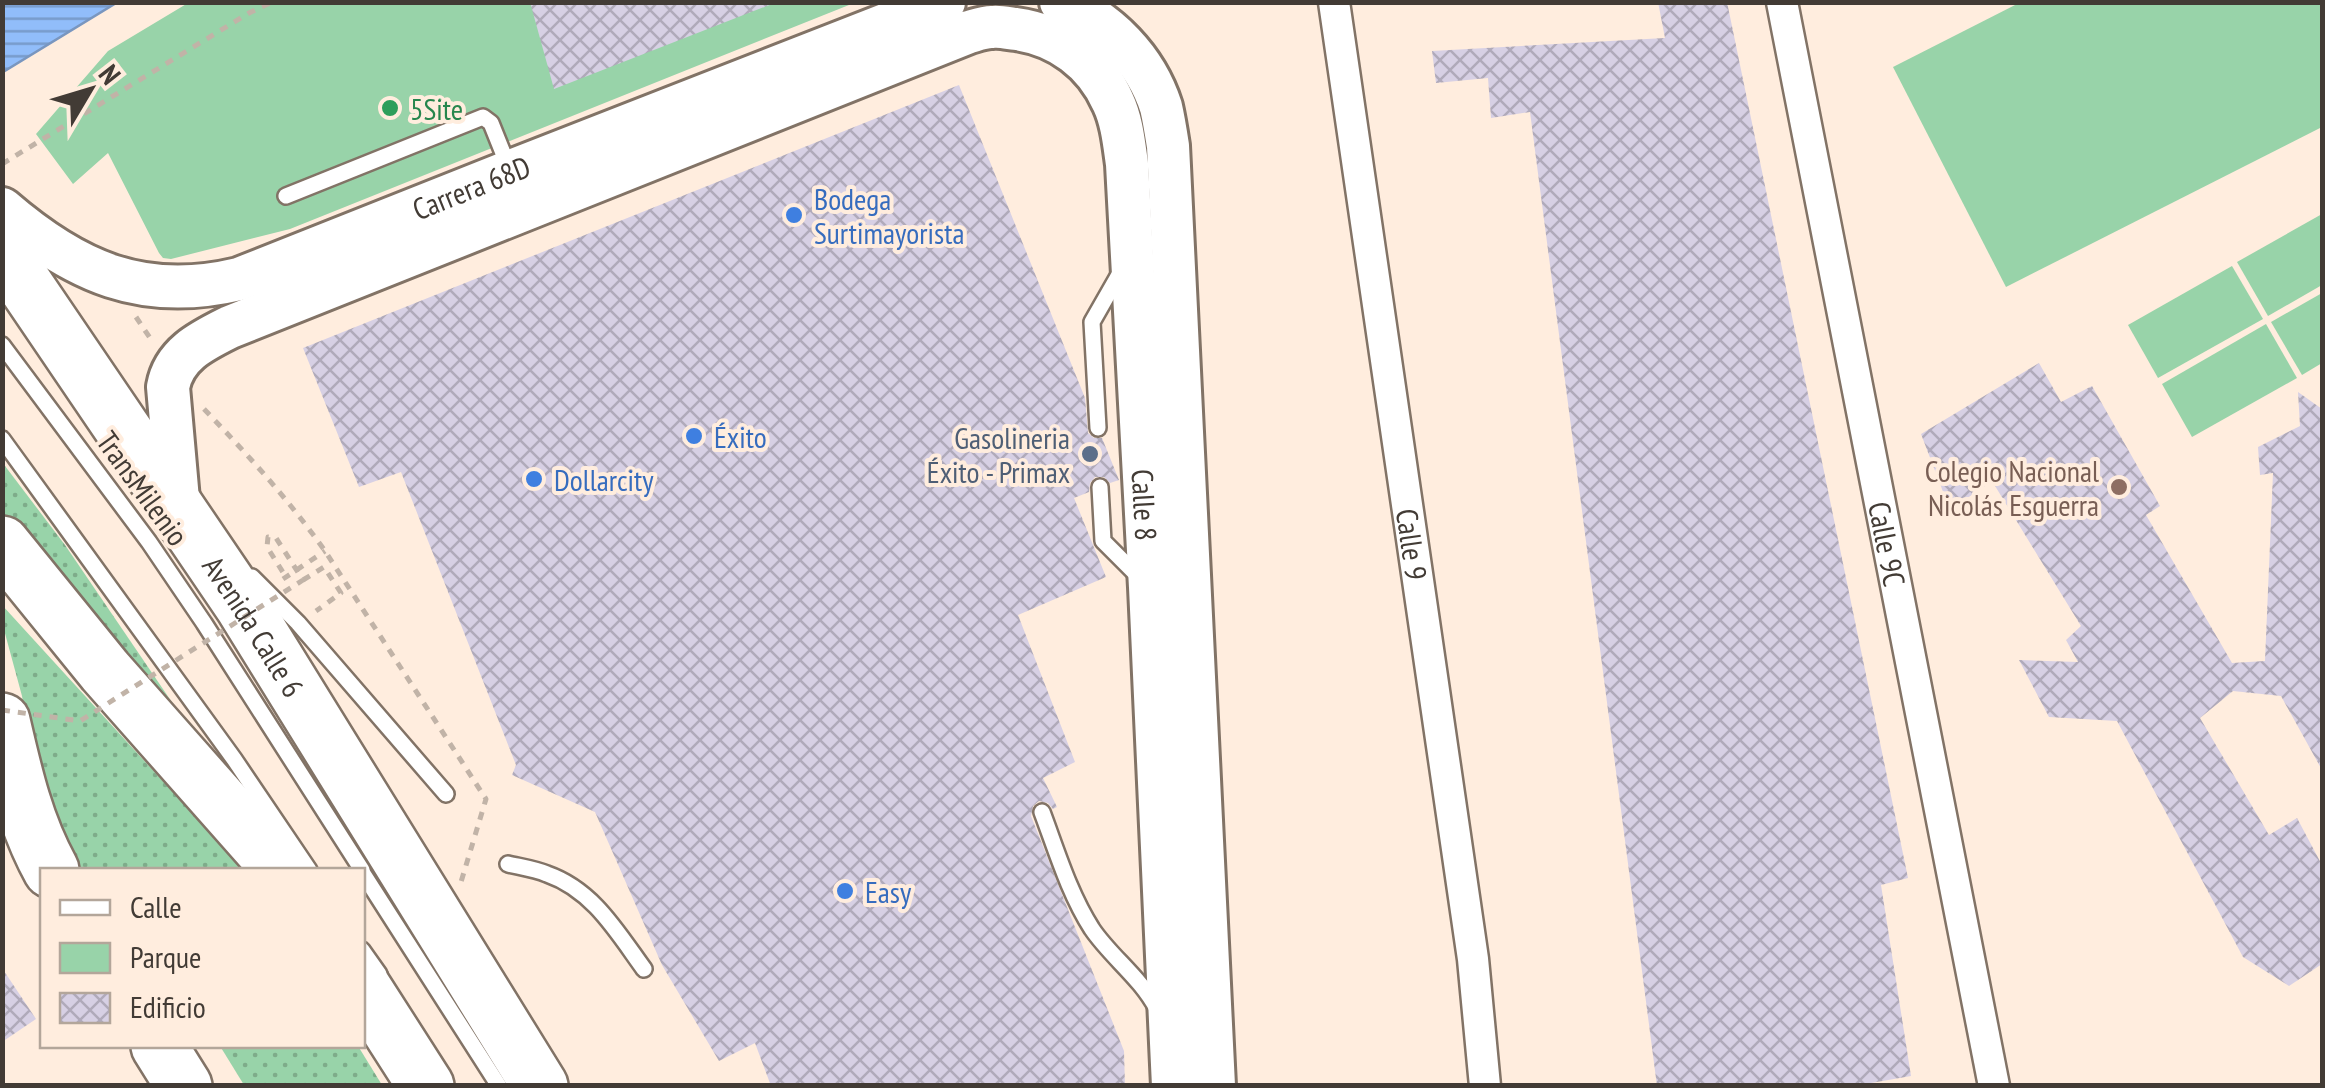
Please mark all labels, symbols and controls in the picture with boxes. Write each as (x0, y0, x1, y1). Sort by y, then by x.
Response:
north arrow (40, 40, 140, 140)
text: N (91, 57, 129, 92)
place label: 5Site (410, 89, 463, 128)
marker: 5Site (379, 97, 401, 119)
street label: Carrera 68D (406, 146, 535, 228)
place label: Bodega Surtimayorista (814, 179, 964, 252)
marker: Bodega Surtimayorista (783, 204, 805, 226)
place label: Éxito (714, 417, 767, 456)
place label: Gasolineria Éxito - Primax (927, 418, 1070, 491)
street label: TransMilenio (88, 423, 198, 553)
marker: Éxito (683, 425, 705, 447)
marker: Gasolineria Éxito - Primax (1079, 443, 1101, 465)
place label: Colegio Nacional Nicolás Esguerra (1925, 451, 2099, 524)
place label: Dollarcity (554, 460, 654, 499)
marker: Dollarcity (523, 468, 545, 490)
street label: Calle 8 (1124, 468, 1167, 542)
marker: Colegio Nacional Nicolás Esguerra (2108, 476, 2130, 498)
street label: Calle 9C (1861, 498, 1915, 589)
street label: Calle 9 (1388, 506, 1437, 583)
street label: Avenida Calle 6 (195, 548, 314, 704)
legend (40, 868, 365, 1048)
place label: Easy (865, 872, 912, 911)
marker: Easy (834, 880, 856, 902)
text: Calle (130, 887, 182, 926)
text: Parque (130, 937, 201, 976)
text: Edificio (130, 987, 206, 1026)

